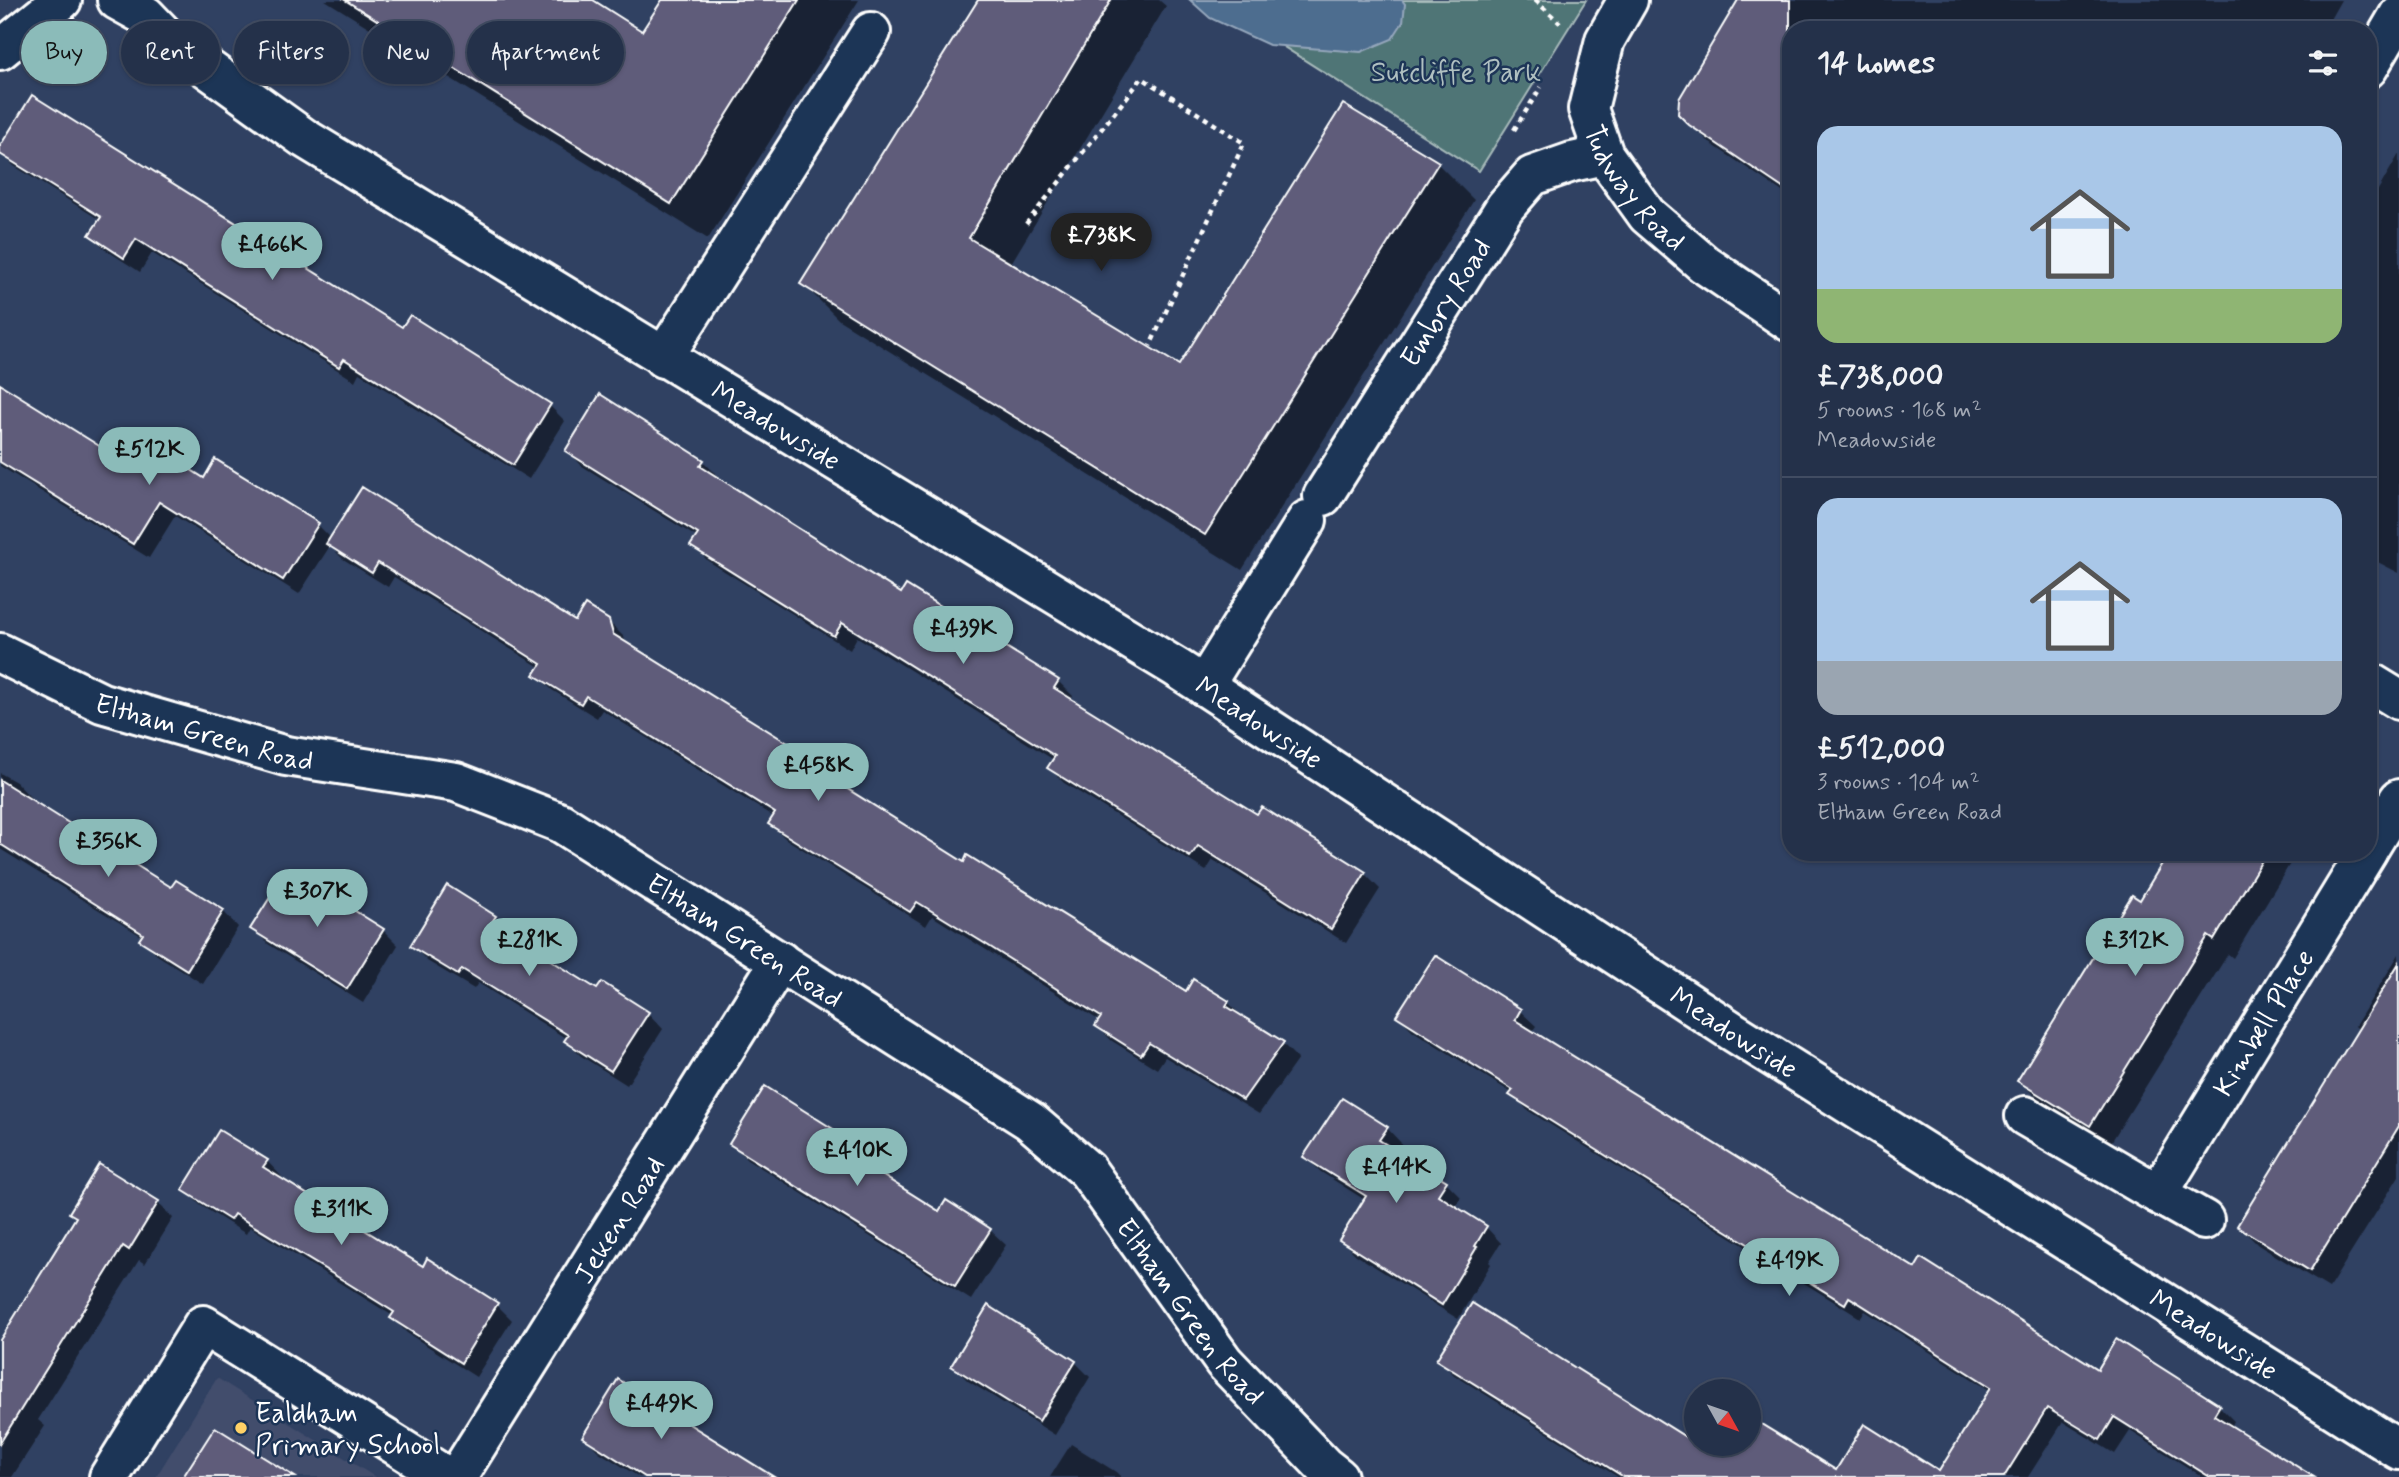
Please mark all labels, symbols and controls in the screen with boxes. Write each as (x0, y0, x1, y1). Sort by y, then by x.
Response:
chip: Buy (21, 21, 107, 84)
chip: Rent (121, 21, 220, 84)
chip: Filters (234, 21, 349, 84)
chip: New (363, 21, 453, 84)
chip: Apartment (467, 21, 624, 84)
text: 14 homes (1817, 44, 1935, 83)
icon: filters (2304, 44, 2342, 82)
park label: Sutcliffe Park (1371, 55, 1542, 92)
street label: Tudway Road (1574, 120, 1692, 261)
icon: home (2017, 171, 2143, 297)
pin: £738K (1052, 214, 1150, 273)
text: £738K (1067, 221, 1135, 251)
pin: £466K (223, 222, 321, 282)
text: £466K (237, 230, 307, 260)
street label: Embry Road (1393, 232, 1501, 375)
text: £738,000 (1817, 357, 1944, 396)
street label: Meadowside (703, 373, 847, 481)
text: 5 rooms · 168 m² (1817, 396, 1982, 426)
text: Meadowside (1817, 426, 1936, 456)
pin: £512K (100, 428, 198, 487)
text: £512K (114, 435, 184, 465)
icon: home (2017, 543, 2143, 669)
pin: £439K (914, 606, 1012, 666)
text: £439K (929, 614, 997, 644)
street label: Meadowside (1187, 669, 1329, 779)
street label: Eltham Green Road (90, 686, 316, 781)
text: £512,000 (1817, 729, 1945, 768)
pin: £458K (769, 744, 867, 803)
text: £458K (783, 751, 853, 781)
text: 3 rooms · 104 m² (1817, 768, 1980, 798)
text: Eltham Green Road (1817, 798, 2002, 828)
pin: £356K (59, 820, 157, 879)
text: £356K (75, 827, 141, 857)
street label: Eltham Green Road (639, 866, 849, 1018)
pin: £307K (268, 870, 366, 929)
text: £307K (283, 877, 351, 907)
pin: £281K (480, 918, 578, 978)
pin: £312K (2086, 918, 2184, 978)
text: £281K (496, 926, 562, 956)
text: £312K (2102, 926, 2168, 956)
street label: Kimbell Place (2206, 943, 2324, 1104)
street label: Meadowside (1662, 979, 1804, 1089)
pin: £410K (808, 1128, 906, 1188)
text: £410K (822, 1136, 892, 1166)
pin: £414K (1347, 1146, 1445, 1205)
street label: Jeken Road (567, 1150, 674, 1291)
text: £414K (1361, 1153, 1431, 1183)
pin: £311K (292, 1188, 390, 1247)
text: £311K (310, 1195, 372, 1225)
street label: Eltham Green Road (1106, 1212, 1272, 1414)
pin: £419K (1740, 1238, 1838, 1298)
text: £419K (1755, 1246, 1823, 1276)
street label: Meadowside (2141, 1282, 2284, 1390)
north arrow (1684, 1379, 1760, 1456)
map controls (1684, 1379, 1761, 1456)
pin: £449K (612, 1382, 710, 1441)
text: £449K (625, 1389, 697, 1419)
place label: Ealdham Primary School (255, 1396, 440, 1465)
marker: Ealdham Primary School (233, 1420, 249, 1436)

